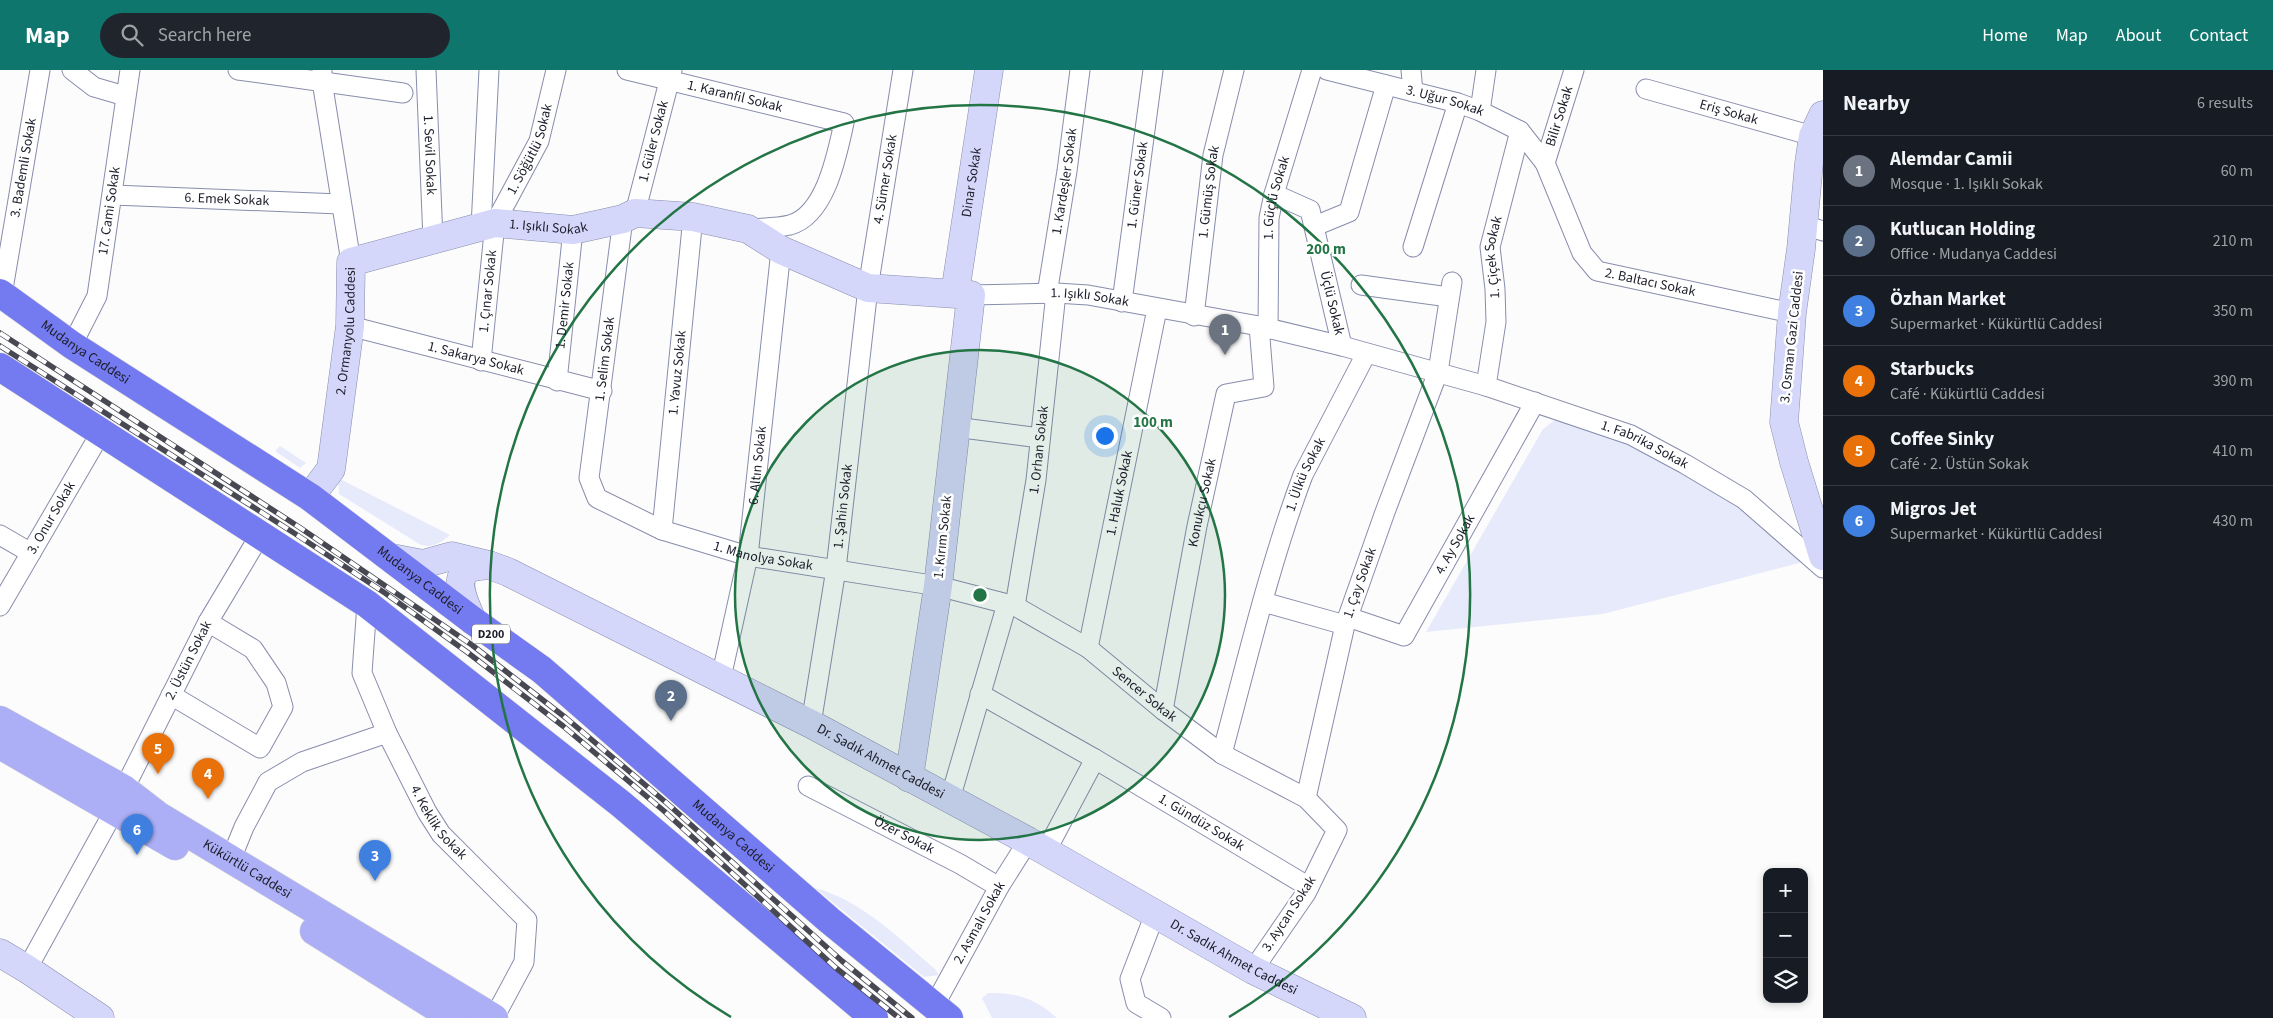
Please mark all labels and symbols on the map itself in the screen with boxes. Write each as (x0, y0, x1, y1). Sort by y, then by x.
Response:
street label: 1. Karanfil Sokak (685, 75, 785, 118)
street label: 3. Uğur Sokak (1404, 80, 1488, 122)
street label: Bilir Sokak (1541, 83, 1578, 149)
street label: Eriş Sokak (1697, 95, 1761, 130)
street label: 1. Güler Sokak (633, 98, 674, 184)
street label: 1. Söğütlü Sokak (502, 102, 558, 198)
street label: 1. Sevil Sokak (418, 115, 441, 195)
street label: 3. Bademli Sokak (5, 116, 42, 219)
street label: 1. Kardeşler Sokak (1047, 127, 1082, 236)
street label: 4. Sümer Sokak (868, 133, 903, 225)
street label: 1. Güner Sokak (1122, 140, 1153, 230)
street label: 1. Gümüş Sokak (1193, 143, 1225, 239)
street label: Dinar Sokak (957, 146, 987, 219)
street label: 1. Güçlü Sokak (1259, 153, 1295, 240)
street label: 17. Cami Sokak (93, 165, 126, 256)
street label: 6. Emek Sokak (184, 188, 270, 211)
street label: 1. Işıklı Sokak (508, 214, 590, 240)
street label: 1. Çiçek Sokak (1480, 214, 1508, 299)
text: 200 m (1306, 239, 1346, 260)
street label: 1. Çınar Sokak (474, 249, 502, 334)
street label: 1. Demir Sokak (550, 261, 580, 350)
street label: 2. Baltacı Sokak (1603, 263, 1697, 302)
street label: 2. Ormanyolu Caddesi (331, 267, 361, 396)
street label: Üçlü Sokak (1315, 269, 1349, 337)
street label: 3. Osman Gazi Caddesi (1775, 270, 1809, 404)
street label: 1. Işıklı Sokak (1050, 283, 1131, 312)
pin: 1 (1209, 314, 1241, 355)
street label: Mudanya Caddesi (37, 316, 134, 389)
street label: 1. Selim Sokak (590, 316, 620, 402)
street label: 1. Yavuz Sokak (663, 329, 692, 416)
street label: 1. Sakarya Sokak (425, 336, 526, 381)
street label: 1. Orhan Sokak (1024, 405, 1054, 495)
text: 100 m (1133, 412, 1173, 433)
street label: 1. Fabrika Sokak (1598, 415, 1692, 474)
your location (1092, 423, 1118, 449)
street label: 6. Altın Sokak (744, 425, 772, 506)
street label: 1. Ülkü Sokak (1281, 434, 1331, 514)
street label: 1. Haluk Sokak (1101, 449, 1138, 537)
street label: Konukçu Sokak (1183, 456, 1222, 549)
street label: 1. Şahin Sokak (828, 463, 858, 550)
street label: 3. Onur Sokak (22, 478, 80, 558)
street label: 1. Kırım Sokak (929, 494, 957, 580)
street label: 4. Ay Sokak (1430, 511, 1480, 578)
street label: 1. Manolya Sokak (711, 536, 814, 576)
street label: Mudanya Caddesi (373, 541, 467, 620)
street label: 1. Çay Sokak (1338, 545, 1382, 621)
centre of rings (971, 586, 989, 604)
street label: 2. Üstün Sokak (160, 617, 217, 704)
road number: D200 (472, 624, 510, 644)
street label: Sencer Sokak (1107, 662, 1181, 727)
pin: 2 (655, 680, 687, 721)
street label: Dr. Sadık Ahmet Caddesi (813, 719, 948, 804)
pin: 5 (142, 733, 174, 774)
pin: 4 (192, 758, 224, 799)
street label: 4. Keklik Sokak (405, 782, 472, 865)
street label: 1. Gündüz Sokak (1154, 789, 1248, 856)
street label: Mudanya Caddesi (688, 795, 779, 878)
street label: Özer Sokak (870, 811, 938, 859)
pin: 6 (121, 814, 153, 855)
street label: Kükürtlü Caddesi (199, 835, 295, 904)
pin: 3 (359, 840, 391, 881)
street label: 3. Aycan Sokak (1257, 872, 1321, 956)
street label: 2. Asmalı Sokak (949, 877, 1010, 968)
street label: Dr. Sadık Ahmet Caddesi (1166, 914, 1301, 1000)

